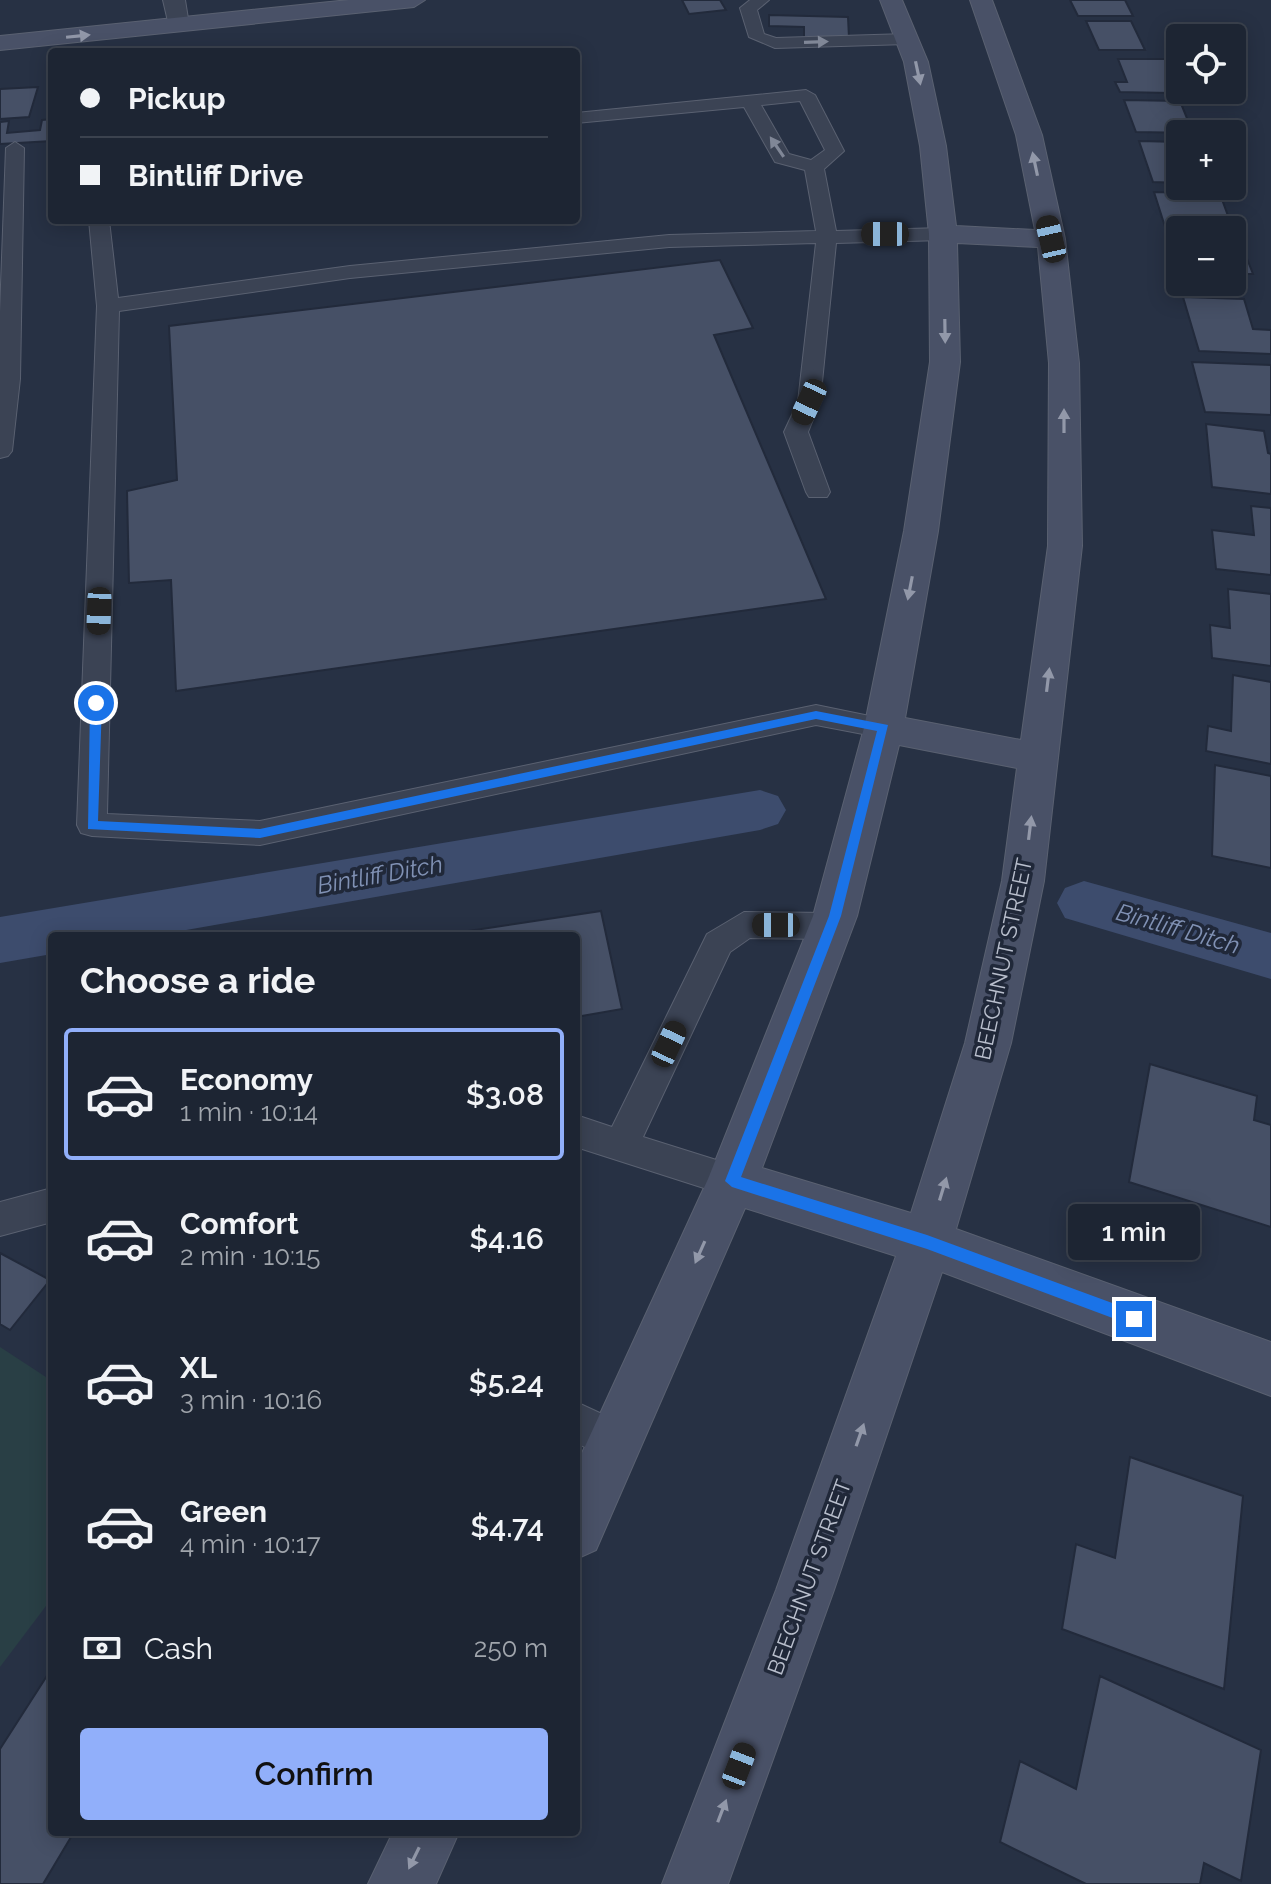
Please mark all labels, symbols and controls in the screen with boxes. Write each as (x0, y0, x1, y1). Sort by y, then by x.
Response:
map controls (1166, 24, 1246, 296)
button: locate (1166, 24, 1246, 104)
one-way arrow (66, 29, 91, 42)
one-way arrow (804, 35, 829, 48)
one-way arrow (912, 61, 925, 86)
text: Pickup (128, 81, 226, 116)
button: + (1166, 120, 1246, 200)
one-way arrow (769, 137, 784, 158)
one-way arrow (1028, 151, 1041, 176)
text: Bintliff Drive (128, 158, 303, 193)
car (1034, 213, 1068, 265)
button: − (1166, 216, 1246, 296)
car (861, 222, 909, 246)
one-way arrow (938, 319, 951, 344)
car (788, 375, 830, 429)
one-way arrow (1058, 408, 1070, 433)
one-way arrow (904, 576, 916, 601)
car (86, 587, 112, 635)
one-way arrow (1041, 667, 1054, 692)
route start (78, 685, 114, 721)
one-way arrow (1023, 815, 1036, 840)
water label: Bintliff Ditch (315, 849, 445, 900)
street label: BEECHNUT STREET (969, 855, 1037, 1062)
water label: Bintliff Ditch (1113, 897, 1243, 960)
car (752, 913, 800, 937)
text: Choose a ride (80, 959, 315, 1001)
car (648, 1017, 690, 1071)
icon: car (84, 1058, 156, 1130)
text: Economy (180, 1062, 313, 1097)
text: $3.08 (466, 1077, 544, 1112)
text: 1 min · 10:14 (180, 1097, 318, 1127)
one-way arrow (937, 1177, 950, 1201)
icon: car (84, 1202, 156, 1274)
callout: 1 min (1068, 1203, 1200, 1259)
text: Comfort (180, 1206, 299, 1241)
text: 1 min (1102, 1217, 1166, 1247)
text: $4.16 (470, 1221, 544, 1256)
one-way arrow (694, 1240, 707, 1264)
text: 2 min · 10:15 (180, 1241, 320, 1271)
route end (1116, 1301, 1152, 1337)
icon: car (84, 1346, 156, 1418)
text: XL (180, 1350, 217, 1385)
text: $5.24 (469, 1365, 544, 1400)
text: 3 min · 10:16 (180, 1385, 322, 1415)
one-way arrow (854, 1423, 866, 1447)
street label: BEECHNUT STREET (762, 1475, 857, 1678)
icon: car (84, 1490, 156, 1562)
text: Green (180, 1494, 267, 1529)
text: $4.74 (470, 1509, 544, 1544)
text: 4 min · 10:17 (180, 1529, 321, 1559)
icon: cash (80, 1626, 124, 1670)
text: Cash (144, 1631, 213, 1666)
text: 250 m (474, 1633, 548, 1663)
button: Confirm (80, 1728, 548, 1820)
car (719, 1739, 759, 1793)
one-way arrow (717, 1799, 729, 1823)
one-way arrow (407, 1846, 421, 1870)

